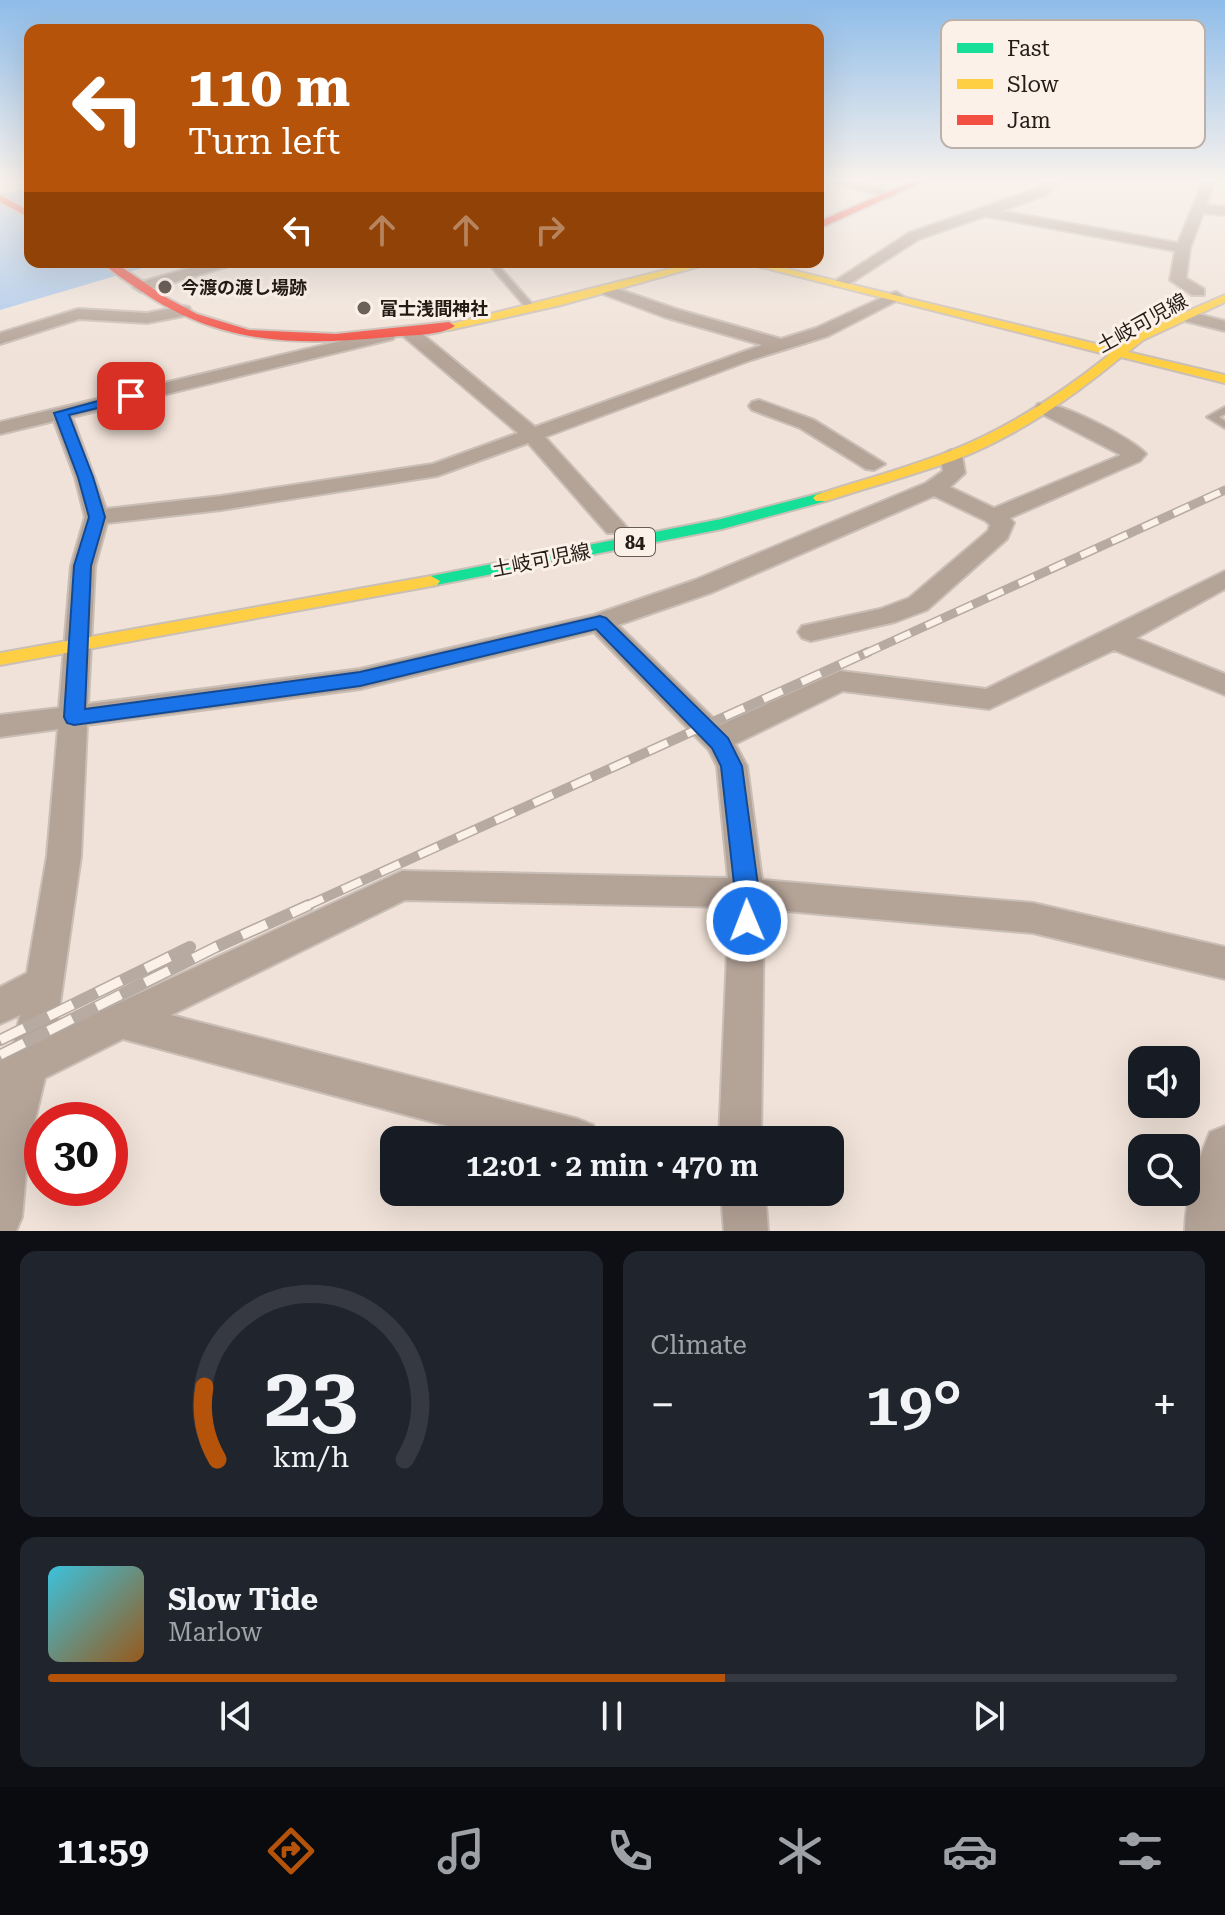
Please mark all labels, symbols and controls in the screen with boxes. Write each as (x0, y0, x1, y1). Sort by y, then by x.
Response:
legend (941, 20, 1205, 148)
text: Fast (1007, 36, 1050, 61)
text: 110 m (188, 54, 350, 120)
icon: left (56, 56, 160, 160)
text: Slow (1007, 72, 1060, 97)
text: Jam (1007, 108, 1051, 133)
text: Turn left (188, 121, 340, 163)
icon: left (276, 208, 320, 252)
icon: ahead (360, 208, 404, 252)
icon: ahead (444, 208, 488, 252)
icon: right (528, 208, 572, 252)
place label: 今渡の渡し場跡 (181, 277, 307, 298)
marker: 今渡の渡し場跡 (156, 278, 174, 296)
street label: 土岐可児線 (1092, 288, 1192, 358)
place label: 富士浅間神社 (380, 298, 488, 319)
marker: 富士浅間神社 (355, 299, 373, 317)
pin (97, 362, 165, 430)
icon: arrive (109, 374, 153, 418)
road number: 84 (615, 528, 655, 556)
street label: 土岐可児線 (490, 539, 592, 581)
position arrow (705, 879, 789, 963)
map controls (1128, 1046, 1200, 1206)
button: sound (1128, 1046, 1200, 1118)
speed limit sign: 30 (24, 1102, 128, 1206)
button: search (1128, 1134, 1200, 1206)
text: 12:01 · 2 min · 470 m (466, 1148, 758, 1183)
text: Climate (651, 1330, 747, 1360)
text: 23 (265, 1349, 358, 1446)
text: 19° (865, 1369, 962, 1440)
text: − (651, 1379, 675, 1431)
text: + (1152, 1379, 1177, 1431)
text: km/h (273, 1440, 350, 1474)
text: Slow Tide (168, 1582, 318, 1617)
text: Marlow (168, 1617, 262, 1647)
icon: previous (214, 1694, 258, 1738)
icon: pause (590, 1694, 634, 1738)
icon: next (967, 1694, 1011, 1738)
icon: directions (263, 1823, 319, 1879)
icon: music (433, 1823, 489, 1879)
icon: phone (602, 1823, 658, 1879)
icon: climate (772, 1823, 828, 1879)
icon: car (942, 1823, 998, 1879)
icon: filters (1112, 1823, 1168, 1879)
text: 11:59 (57, 1830, 149, 1872)

